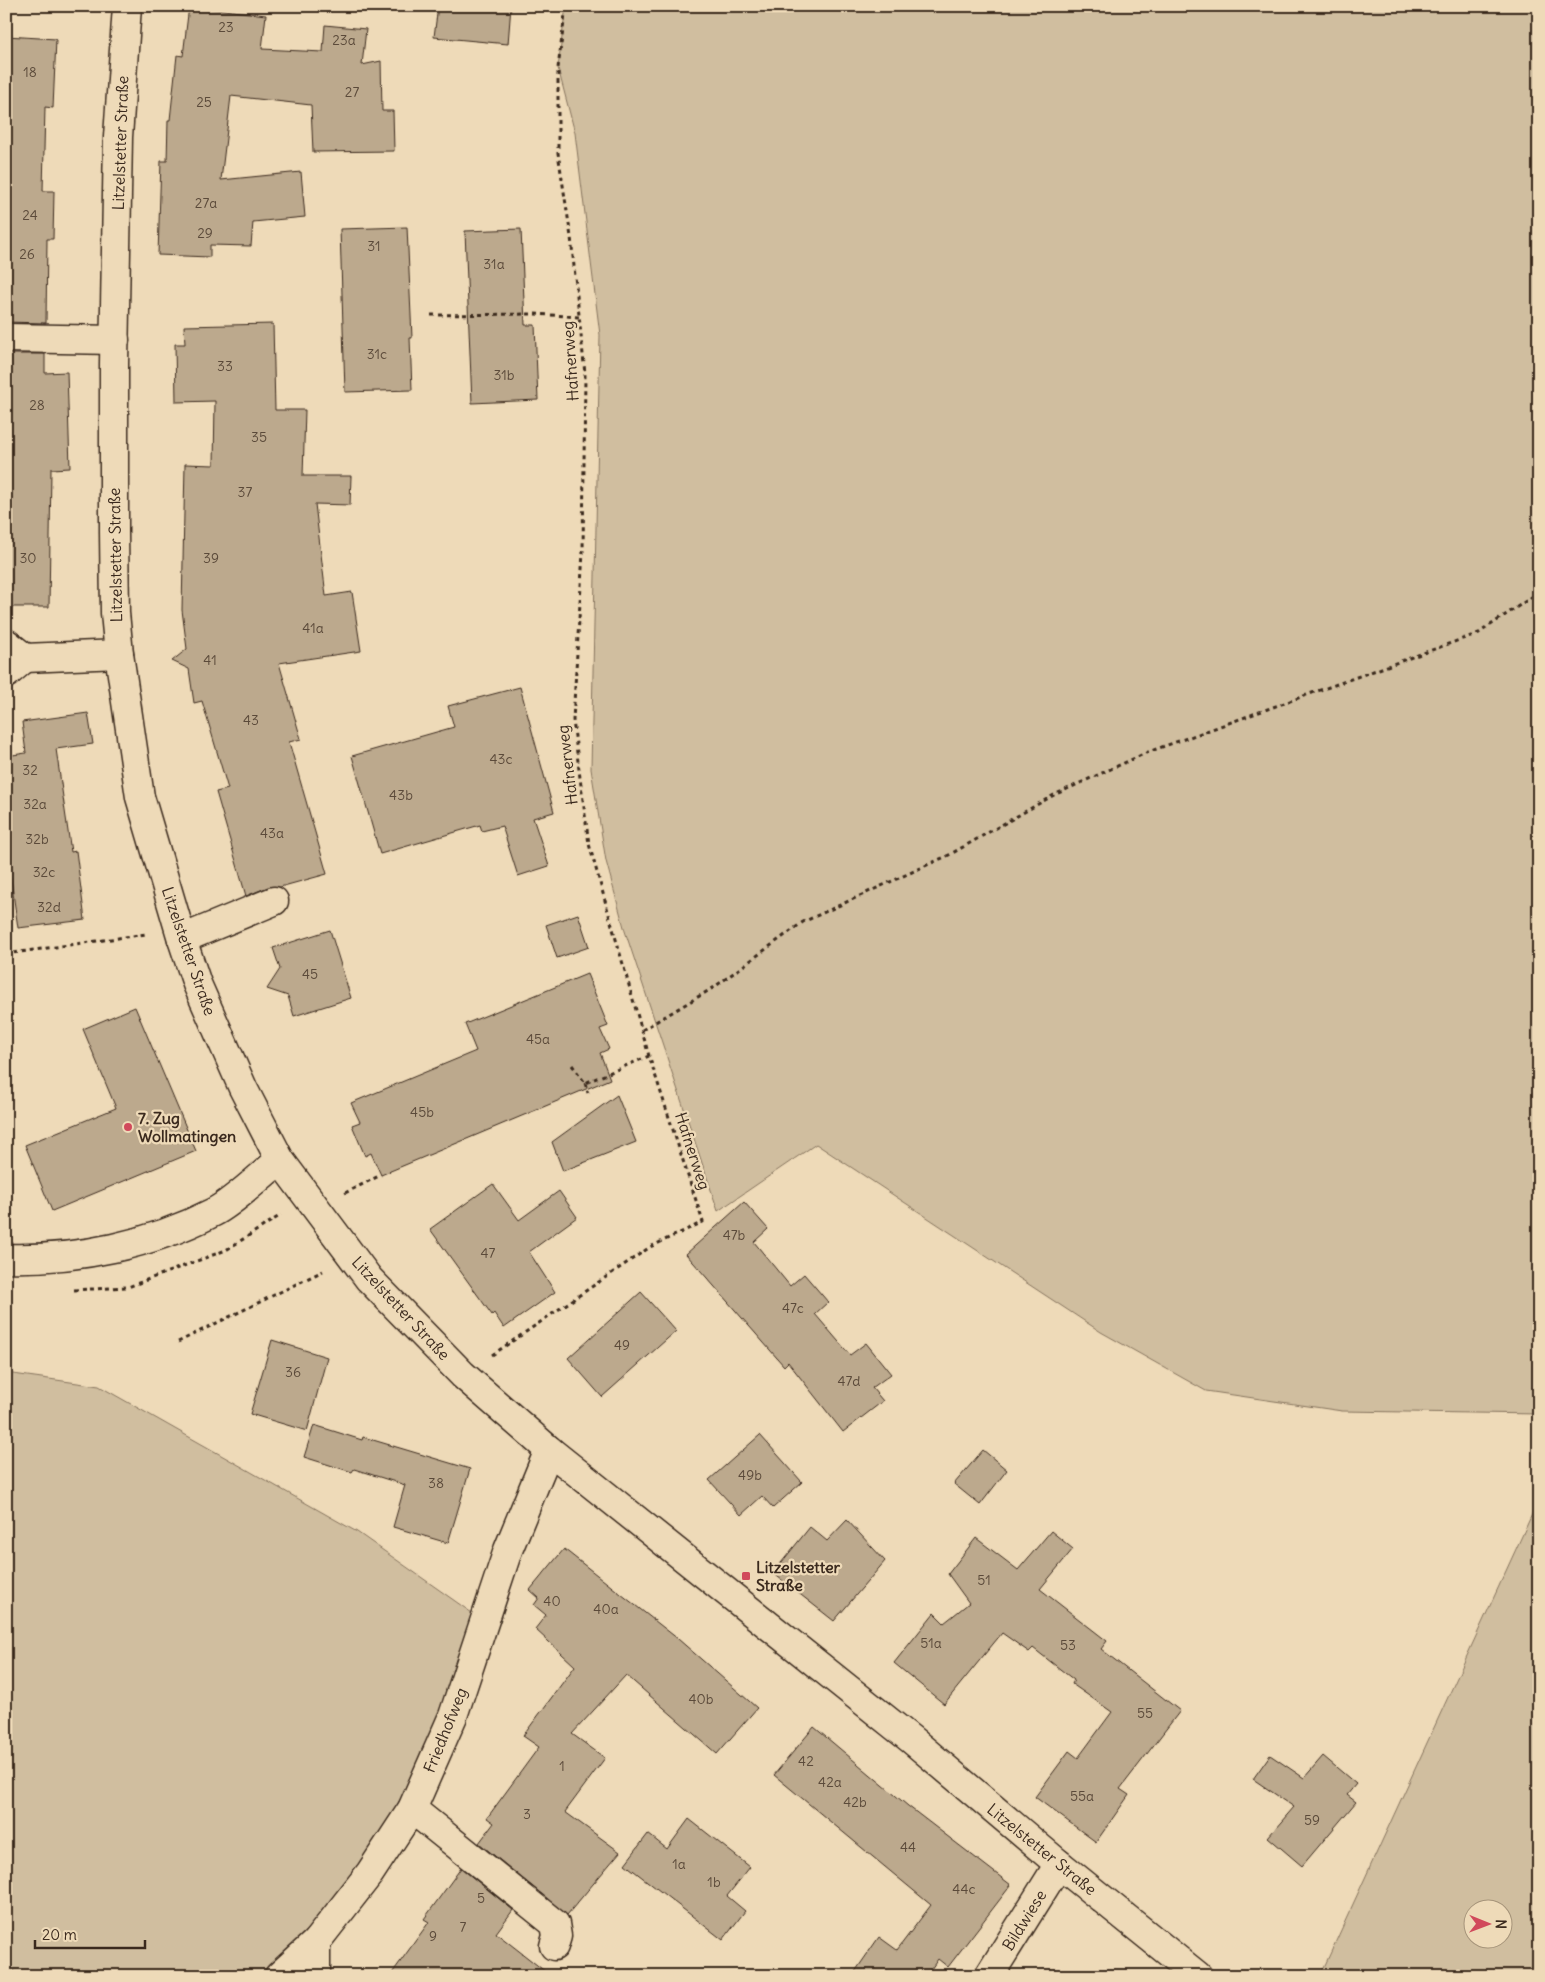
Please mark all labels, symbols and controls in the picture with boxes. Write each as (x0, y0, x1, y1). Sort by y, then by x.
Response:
house number: 23 (218, 18, 234, 36)
house number: 23a (332, 31, 356, 49)
house number: 18 (23, 63, 37, 81)
street label: Litzelstetter Straße (108, 75, 132, 211)
house number: 27 (345, 83, 359, 101)
house number: 25 (196, 93, 212, 111)
house number: 27a (195, 194, 217, 212)
house number: 24 (22, 206, 38, 224)
house number: 29 (197, 224, 213, 242)
house number: 31 (367, 237, 381, 255)
house number: 26 (19, 245, 35, 263)
house number: 31a (483, 255, 505, 273)
street label: Hafnerweg (557, 320, 583, 402)
house number: 31c (367, 345, 387, 363)
house number: 33 (217, 357, 233, 375)
house number: 31b (493, 366, 515, 384)
house number: 28 (29, 396, 45, 414)
house number: 35 (251, 428, 267, 446)
house number: 37 (238, 483, 253, 501)
street label: Litzelstetter Straße (104, 487, 126, 623)
house number: 30 (19, 549, 37, 567)
house number: 39 (203, 549, 219, 567)
house number: 41a (302, 619, 324, 637)
house number: 41 (203, 651, 217, 669)
house number: 43 (243, 711, 259, 729)
street label: Hafnerweg (552, 724, 582, 806)
house number: 43c (489, 750, 513, 768)
house number: 32 (22, 761, 38, 779)
house number: 43b (389, 786, 413, 804)
house number: 32a (23, 795, 47, 813)
house number: 43a (260, 824, 284, 842)
house number: 32b (25, 830, 49, 848)
house number: 32c (33, 863, 55, 881)
street label: Litzelstetter Straße (158, 884, 220, 1018)
house number: 32d (37, 898, 61, 916)
house number: 45 (302, 965, 318, 983)
house number: 45a (526, 1030, 550, 1048)
house number: 45b (410, 1103, 434, 1121)
place label: 7. Zug Wollmatingen (138, 1108, 236, 1147)
street label: Hafnerweg (671, 1110, 715, 1192)
marker: 7. Zug Wollmatingen (122, 1121, 134, 1133)
house number: 47b (723, 1226, 746, 1244)
house number: 47 (481, 1244, 496, 1262)
street label: Litzelstetter Straße (348, 1252, 454, 1364)
house number: 47c (782, 1299, 804, 1317)
house number: 49 (614, 1336, 630, 1354)
house number: 36 (285, 1363, 301, 1381)
house number: 47d (837, 1372, 861, 1390)
house number: 49b (738, 1466, 762, 1484)
house number: 38 (428, 1474, 444, 1492)
place label: Litzelstetter Straße (756, 1557, 841, 1595)
marker: Litzelstetter Straße (740, 1570, 752, 1582)
house number: 51 (977, 1571, 991, 1589)
house number: 40 (543, 1592, 561, 1610)
house number: 40a (593, 1600, 619, 1618)
house number: 51a (920, 1634, 942, 1652)
house number: 53 (1060, 1636, 1076, 1654)
street label: Friedhofweg (419, 1685, 471, 1775)
house number: 40b (688, 1690, 714, 1708)
house number: 55 (1137, 1704, 1153, 1722)
house number: 42 (798, 1752, 814, 1770)
house number: 1 (559, 1757, 565, 1775)
house number: 42a (818, 1773, 842, 1791)
house number: 55a (1070, 1787, 1094, 1805)
house number: 42b (843, 1793, 867, 1811)
street label: Litzelstetter Straße (983, 1799, 1101, 1899)
house number: 3 (523, 1805, 531, 1823)
house number: 59 (1304, 1811, 1320, 1829)
house number: 44 (900, 1838, 916, 1856)
house number: 1a (672, 1855, 686, 1873)
house number: 1b (707, 1873, 721, 1891)
house number: 44c (952, 1880, 976, 1898)
street label: Bildwiese (998, 1886, 1050, 1954)
house number: 5 (477, 1889, 485, 1907)
north arrow (1462, 1900, 1512, 1950)
scale bar (35, 1917, 145, 1949)
house number: 7 (460, 1918, 467, 1936)
text: N (1492, 1919, 1510, 1929)
text: 20 m (42, 1925, 77, 1944)
house number: 9 (429, 1927, 437, 1945)

